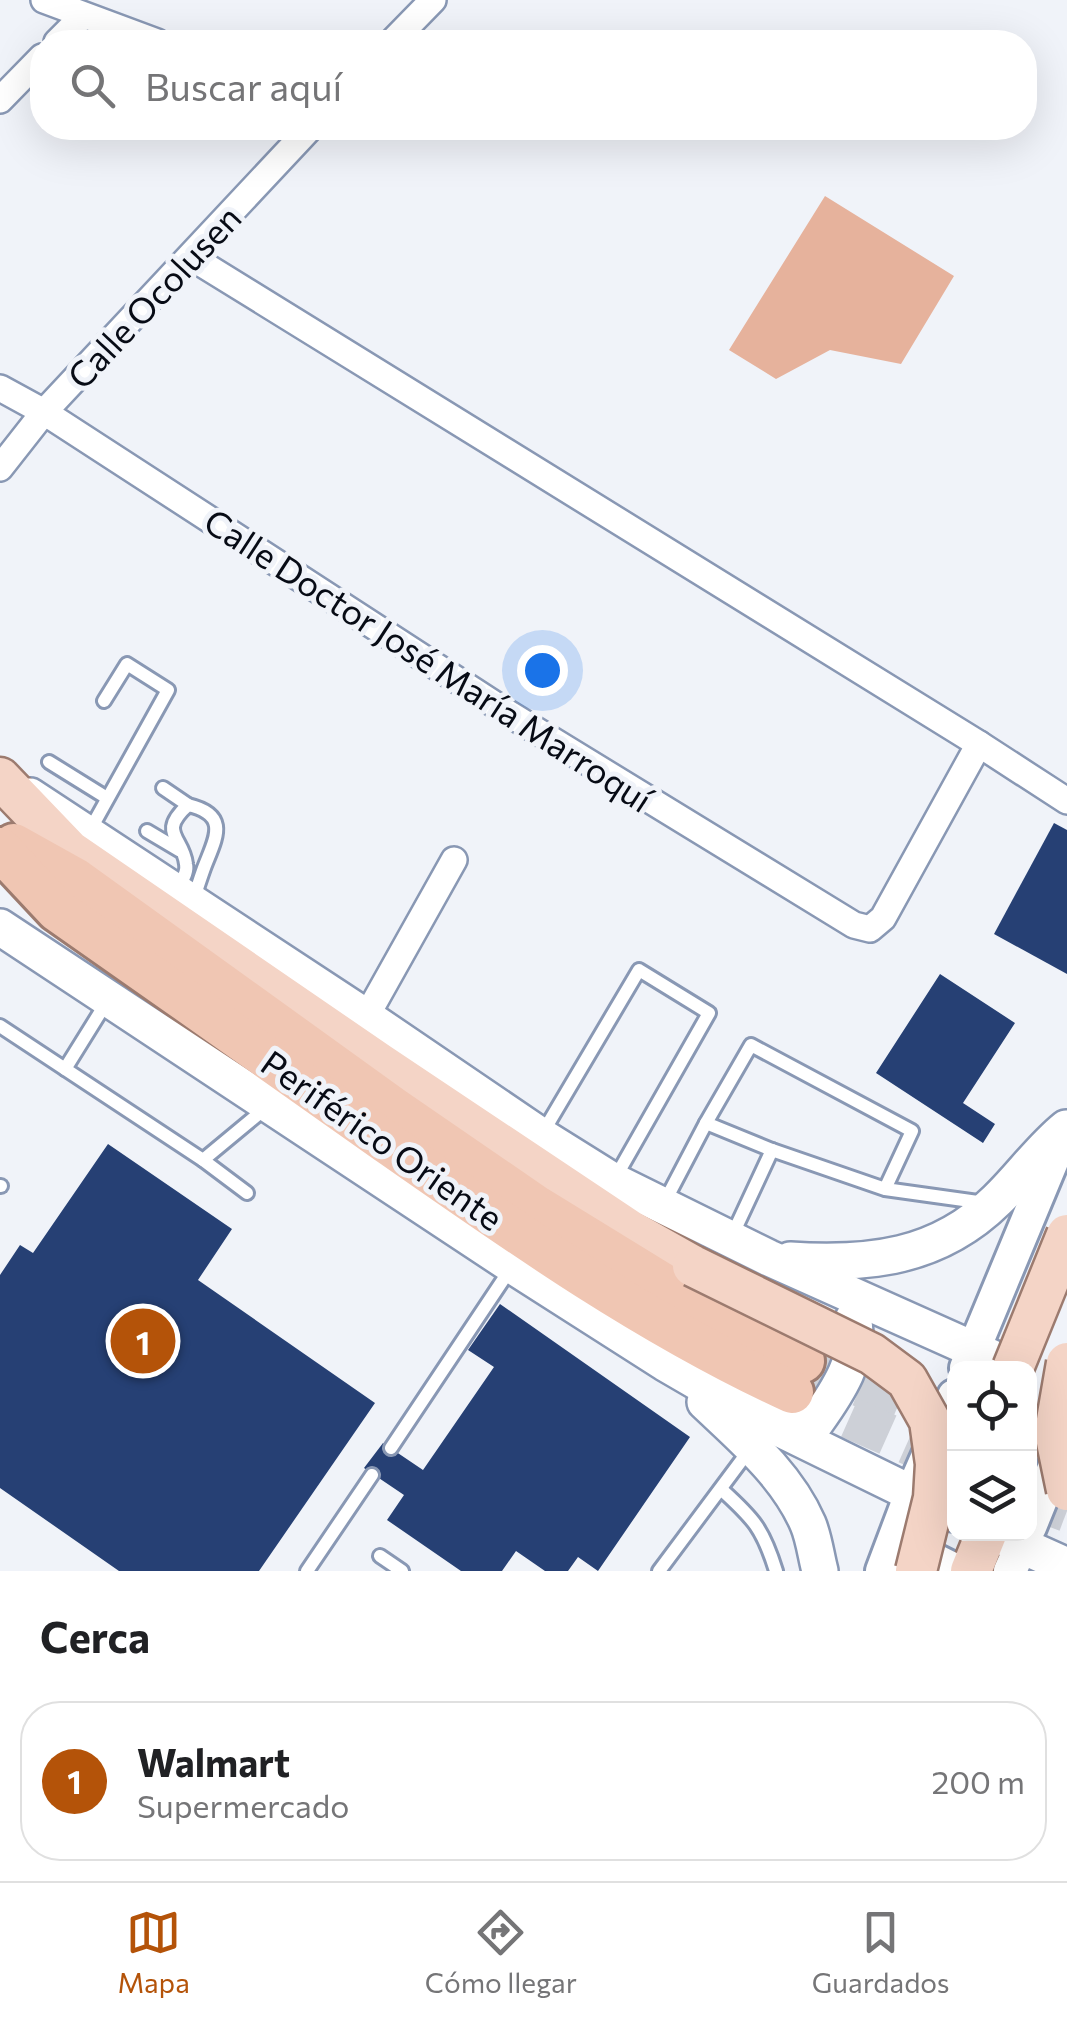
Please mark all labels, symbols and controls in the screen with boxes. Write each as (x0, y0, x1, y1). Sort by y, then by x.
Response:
search box (30, 30, 1037, 140)
icon: search (65, 58, 120, 113)
text: Buscar aquí (145, 62, 342, 109)
street label: Calle Ocolusen (57, 195, 249, 397)
street label: Calle Doctor José María Marroquí (197, 498, 662, 821)
your location (517, 645, 568, 696)
street label: Periférico Oriente (254, 1040, 512, 1238)
pin: 1 (110, 1304, 176, 1378)
map controls (947, 1361, 1037, 1541)
button: locate (947, 1361, 1037, 1451)
button: layers (947, 1451, 1037, 1541)
text: Cerca (40, 1610, 150, 1662)
text: Walmart (137, 1738, 290, 1785)
text: 1 (67, 1761, 82, 1801)
text: 200 m (932, 1761, 1025, 1801)
text: Supermercado (137, 1785, 349, 1825)
tab: Mapa (117, 1905, 190, 1999)
tab: Cómo llegar (425, 1905, 577, 1999)
tab: Guardados (812, 1905, 950, 1999)

